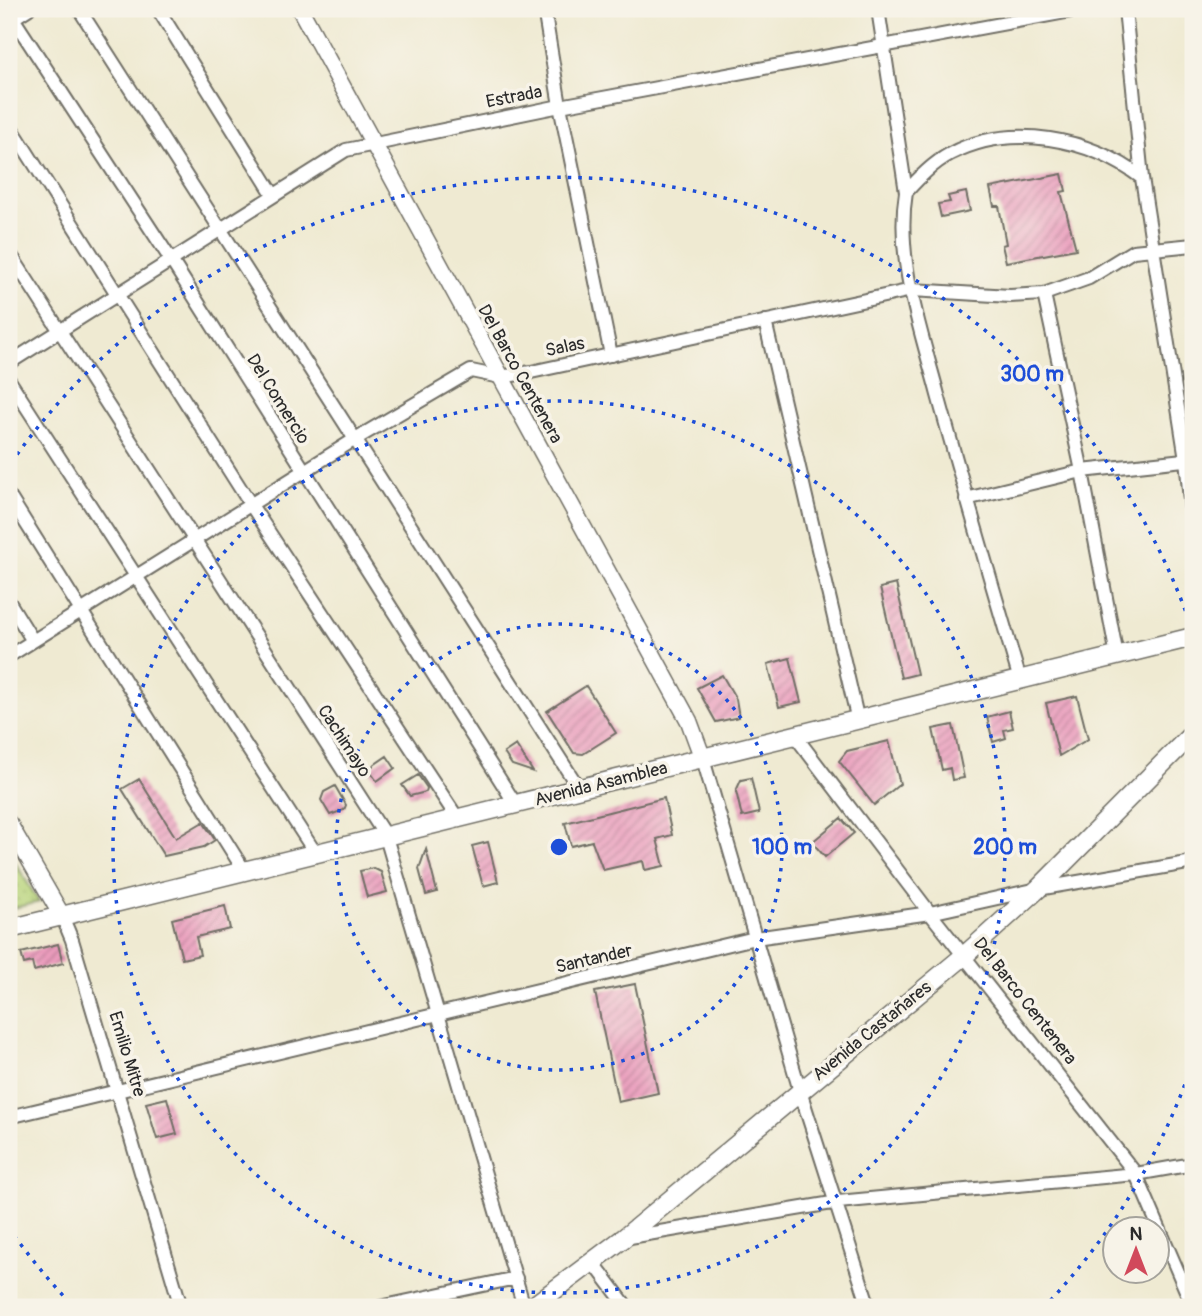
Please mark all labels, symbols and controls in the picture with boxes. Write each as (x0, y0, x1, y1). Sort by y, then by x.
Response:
street label: Estrada (484, 80, 544, 114)
street label: Del Barco Centenera (472, 301, 568, 447)
street label: Salas (543, 332, 587, 362)
street label: Del Comercio (241, 350, 315, 449)
text: 300 m (1000, 361, 1064, 388)
street label: Cachimayo (312, 700, 376, 782)
street label: Avenida Asamblea (532, 756, 670, 812)
text: 100 m (752, 834, 812, 861)
text: 200 m (973, 834, 1037, 861)
centre of rings (547, 835, 571, 859)
street label: Del Barco Centenera (968, 933, 1082, 1069)
street label: Santander (553, 939, 635, 979)
street label: Avenida Castañares (808, 976, 936, 1086)
street label: Emilio Mitre (103, 1009, 151, 1100)
north arrow (1100, 1214, 1170, 1284)
text: N (1130, 1222, 1143, 1246)

